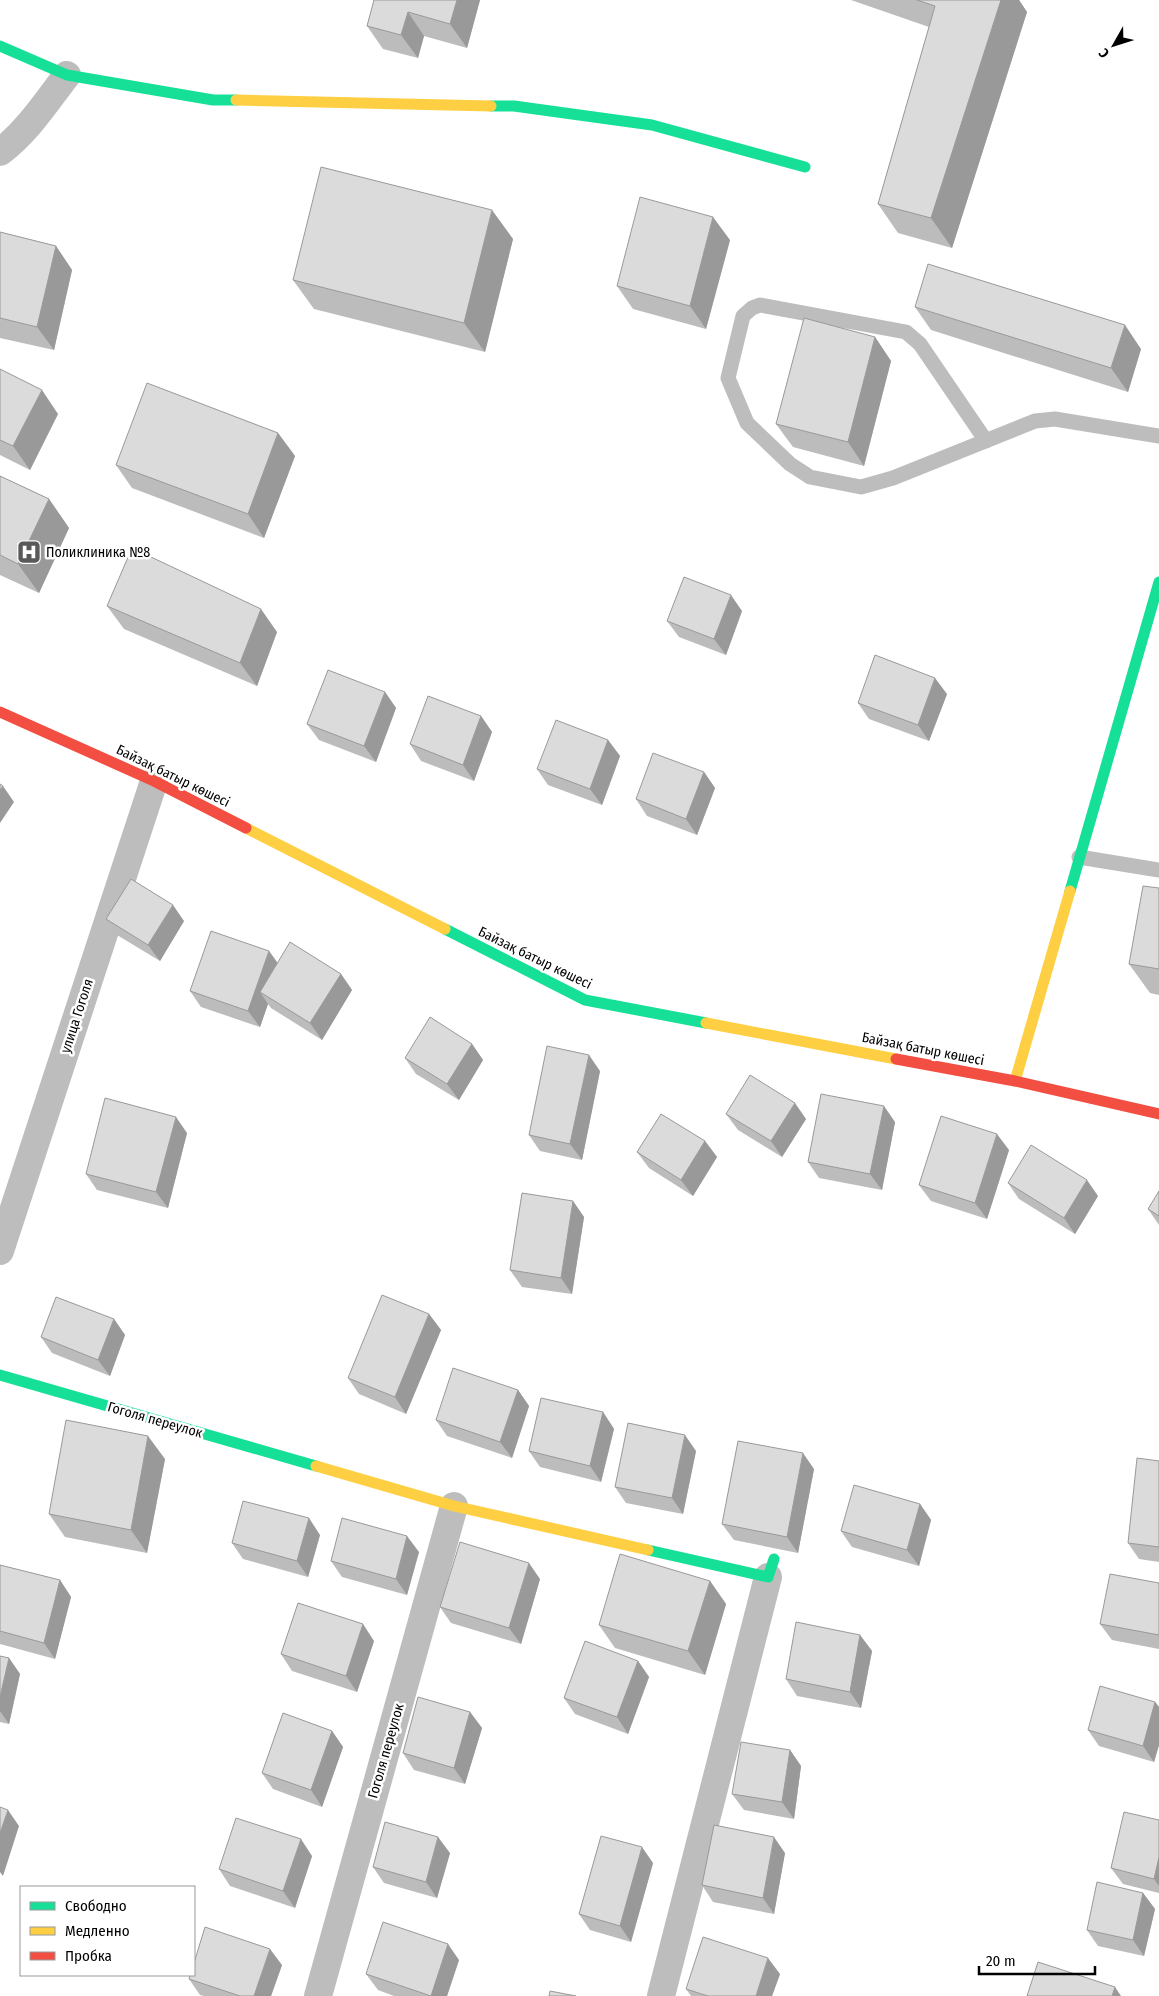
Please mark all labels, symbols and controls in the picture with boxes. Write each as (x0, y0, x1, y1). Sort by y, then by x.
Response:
north arrow (1089, 20, 1139, 70)
text: С (1095, 44, 1113, 61)
hospital icon: Поликлиника №8 (16, 539, 42, 565)
place label: Поликлиника №8 (46, 544, 150, 561)
street label: Байзақ батыр көшесі (113, 741, 233, 811)
street label: Байзақ батыр көшесі (475, 923, 595, 993)
street label: улица Гоголя (57, 977, 97, 1055)
street label: Байзақ батыр көшесі (860, 1029, 986, 1069)
street label: Гоголя переулок (106, 1398, 205, 1442)
street label: Гоголя переулок (364, 1701, 408, 1800)
legend (20, 1886, 195, 1976)
text: Свободно (65, 1897, 127, 1915)
text: Медленно (65, 1922, 130, 1940)
scale bar (979, 1944, 1095, 1976)
text: Пробка (65, 1947, 112, 1965)
text: 20 m (986, 1952, 1016, 1970)

